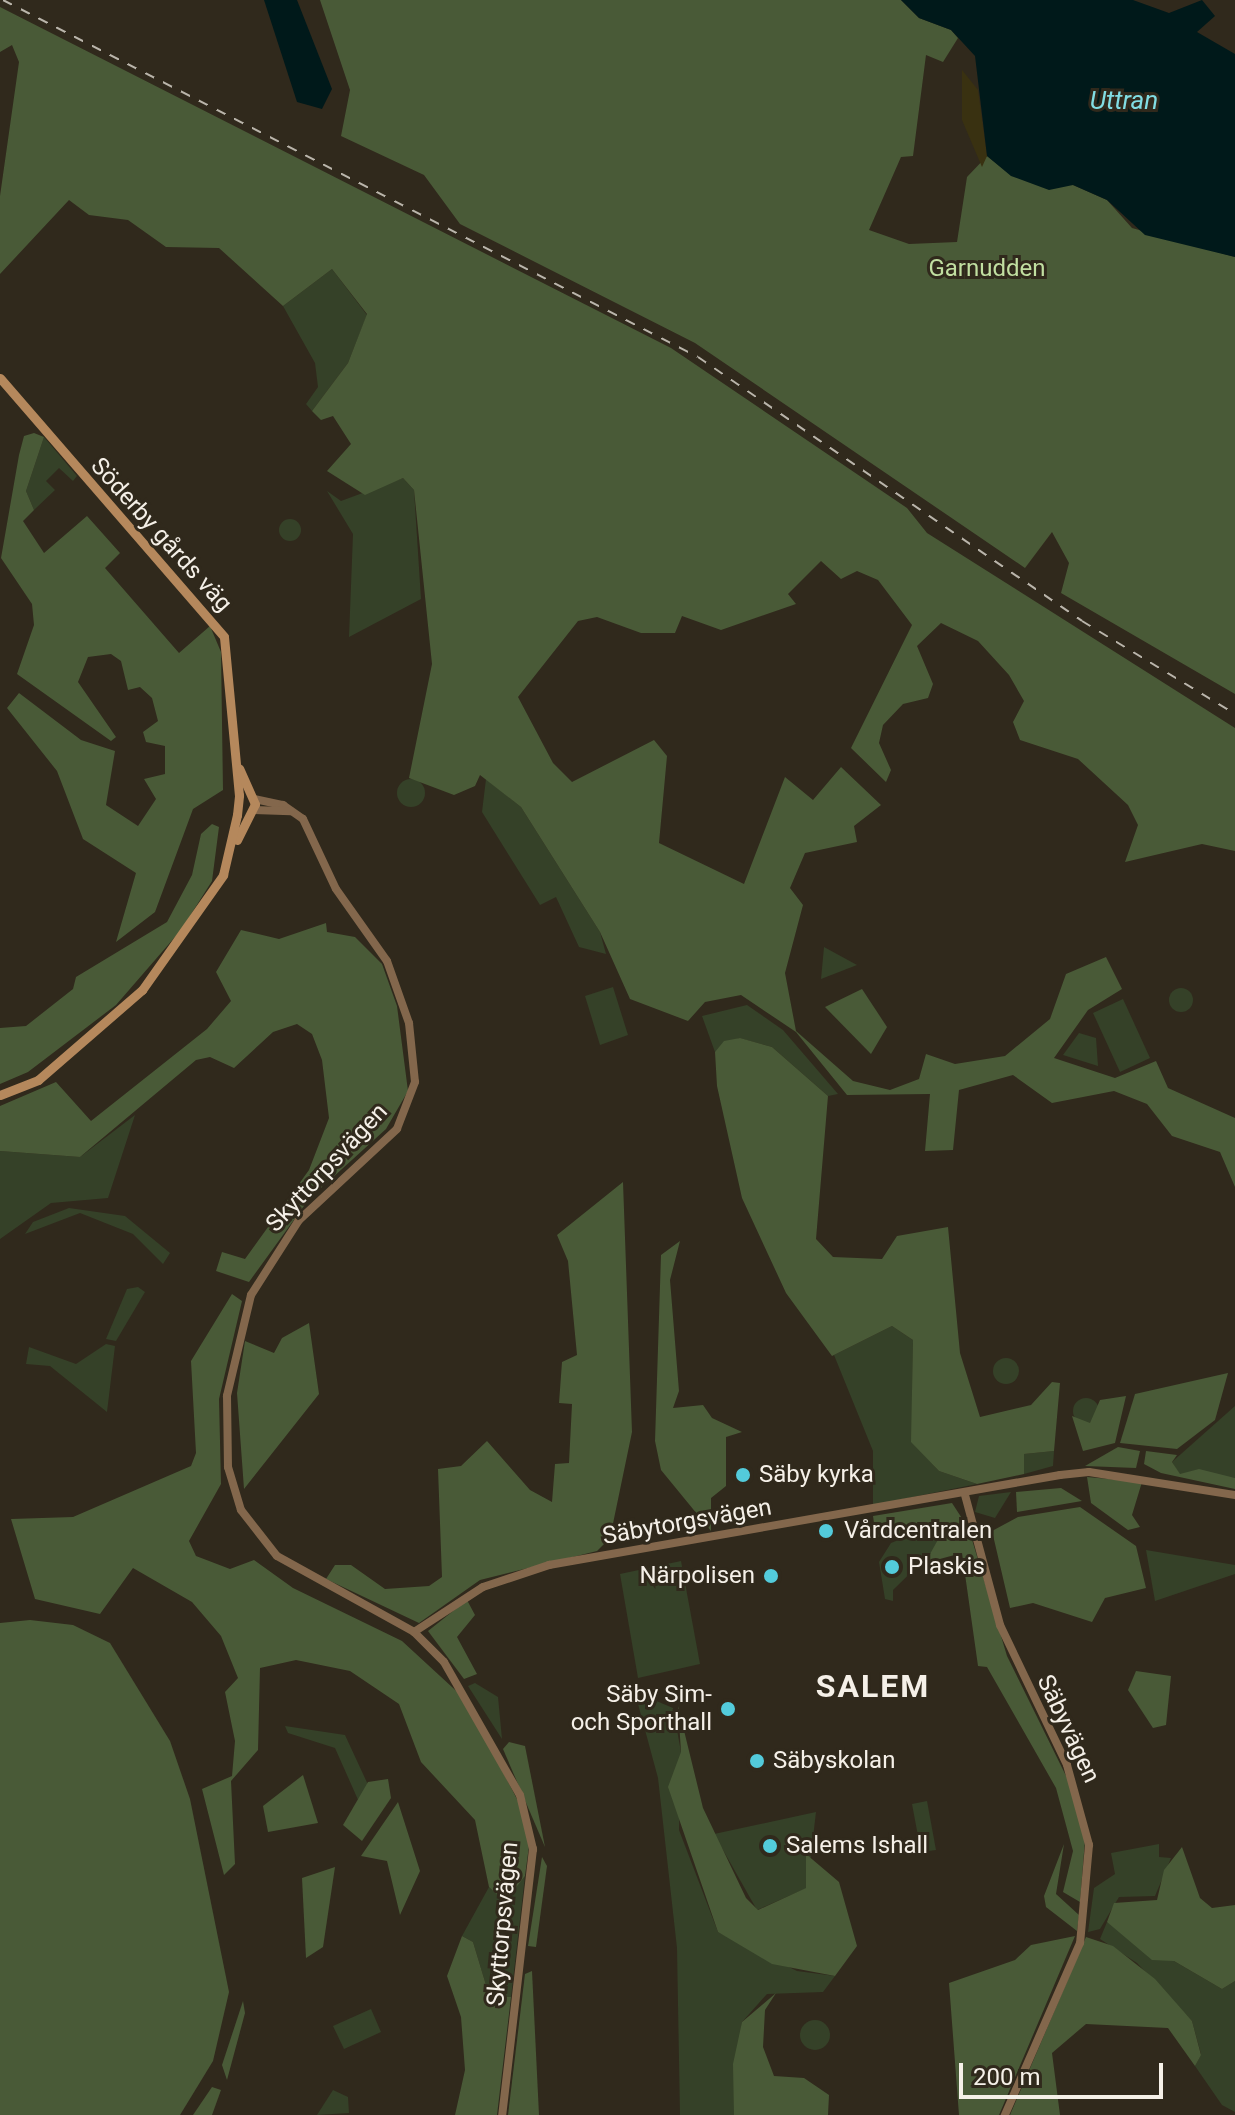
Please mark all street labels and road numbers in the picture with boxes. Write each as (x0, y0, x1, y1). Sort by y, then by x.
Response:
street label: Söderby gårds väg (84, 452, 238, 618)
street label: Skyttorpsvägen (260, 1098, 394, 1238)
street label: Säbytorgsvägen (600, 1493, 774, 1551)
street label: Säbyvägen (1030, 1670, 1106, 1788)
street label: Skyttorpsvägen (481, 1841, 525, 2007)

